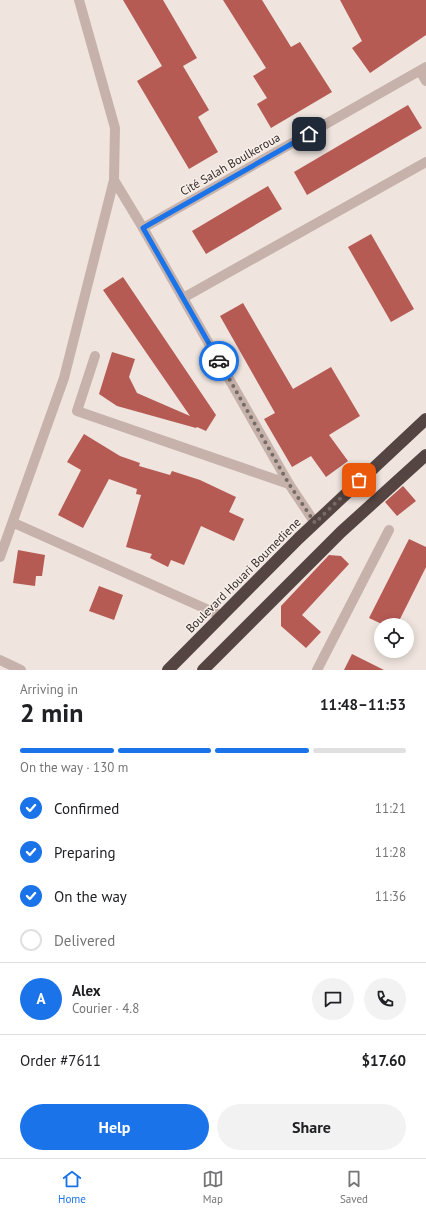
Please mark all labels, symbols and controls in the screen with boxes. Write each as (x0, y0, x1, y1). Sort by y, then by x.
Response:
pin (292, 117, 326, 151)
icon: home (298, 123, 320, 145)
street label: Cité Salah Boulkeroua (177, 129, 283, 199)
courier (199, 341, 239, 381)
icon: car (208, 350, 230, 372)
pin (342, 463, 376, 497)
icon: bag (348, 469, 370, 491)
street label: Boulevard Houari Boumediene (182, 514, 304, 636)
map controls (374, 618, 414, 658)
button: locate (374, 618, 414, 658)
text: Arriving in (20, 681, 78, 698)
text: 11:48–11:53 (320, 695, 406, 714)
text: 2 min (20, 696, 83, 729)
text: On the way · 130 m (20, 759, 128, 776)
icon: check (20, 797, 42, 819)
text: Confirmed (54, 799, 119, 818)
text: 11:21 (375, 800, 406, 817)
icon: check (20, 841, 42, 863)
text: Preparing (54, 843, 116, 862)
text: 11:28 (375, 844, 406, 861)
icon: check (20, 885, 42, 907)
text: On the way (54, 887, 127, 906)
text: 11:36 (375, 888, 406, 905)
text: Delivered (54, 931, 115, 950)
button: chat (312, 978, 354, 1020)
button: phone (364, 978, 406, 1020)
text: Alex (72, 981, 101, 1000)
text: A (36, 989, 46, 1008)
text: Courier · 4.8 (72, 1000, 139, 1017)
text: Order #7611 (20, 1051, 101, 1070)
text: $17.60 (362, 1051, 406, 1070)
button: Help (20, 1104, 209, 1150)
button: Share (217, 1104, 406, 1150)
tab: Home (58, 1168, 86, 1206)
tab: Map (202, 1168, 224, 1206)
tab: Saved (340, 1168, 368, 1206)

